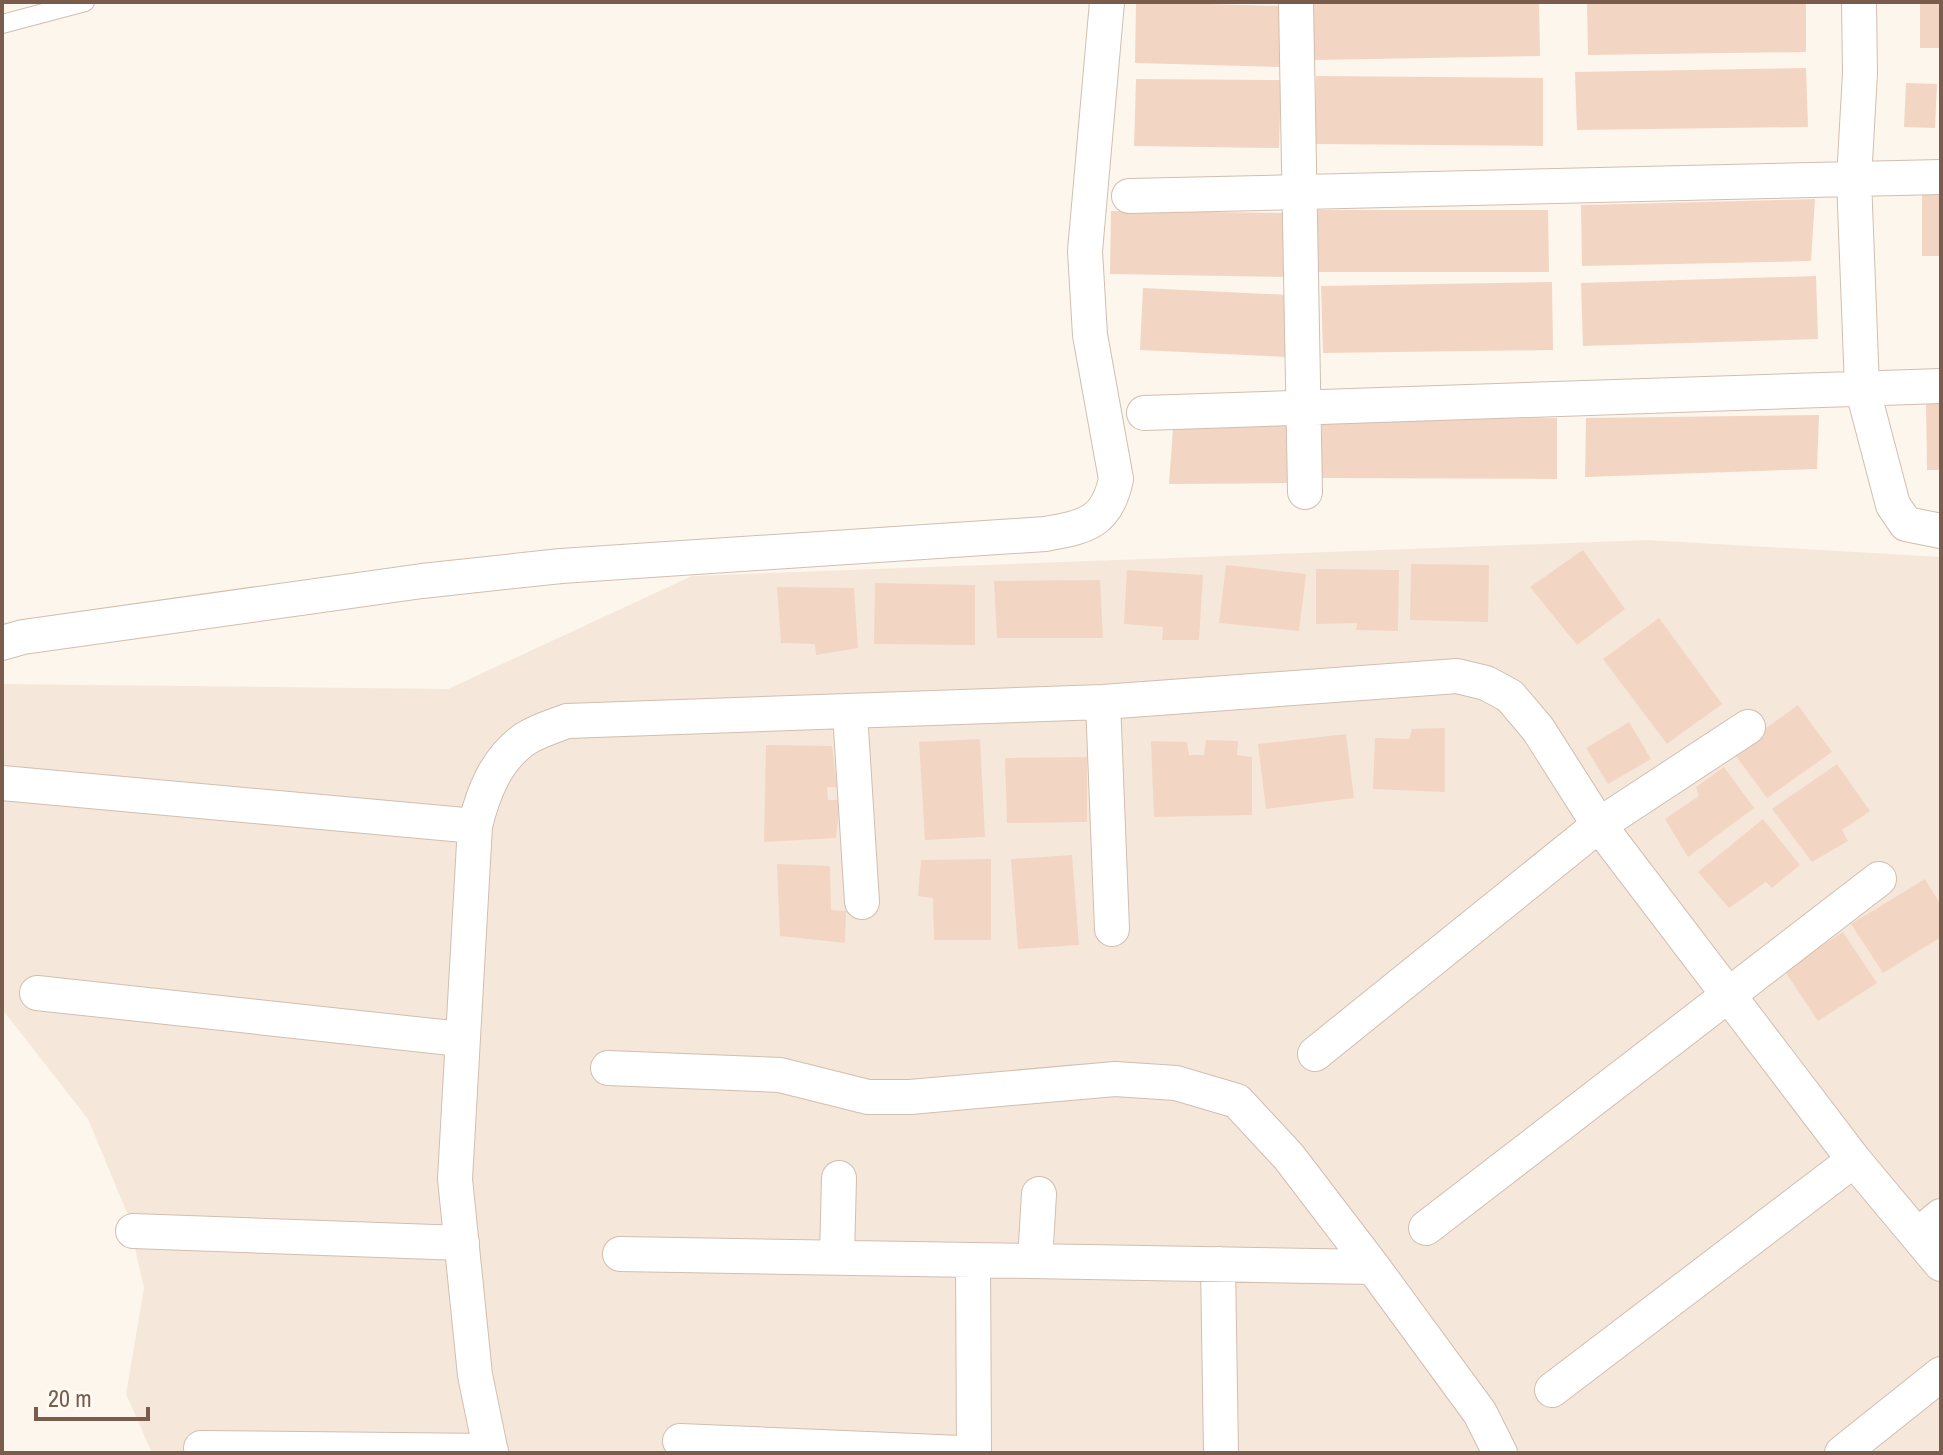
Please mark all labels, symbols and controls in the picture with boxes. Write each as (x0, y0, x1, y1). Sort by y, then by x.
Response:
scale bar (36, 1371, 148, 1421)
text: 20 m (48, 1382, 92, 1414)

